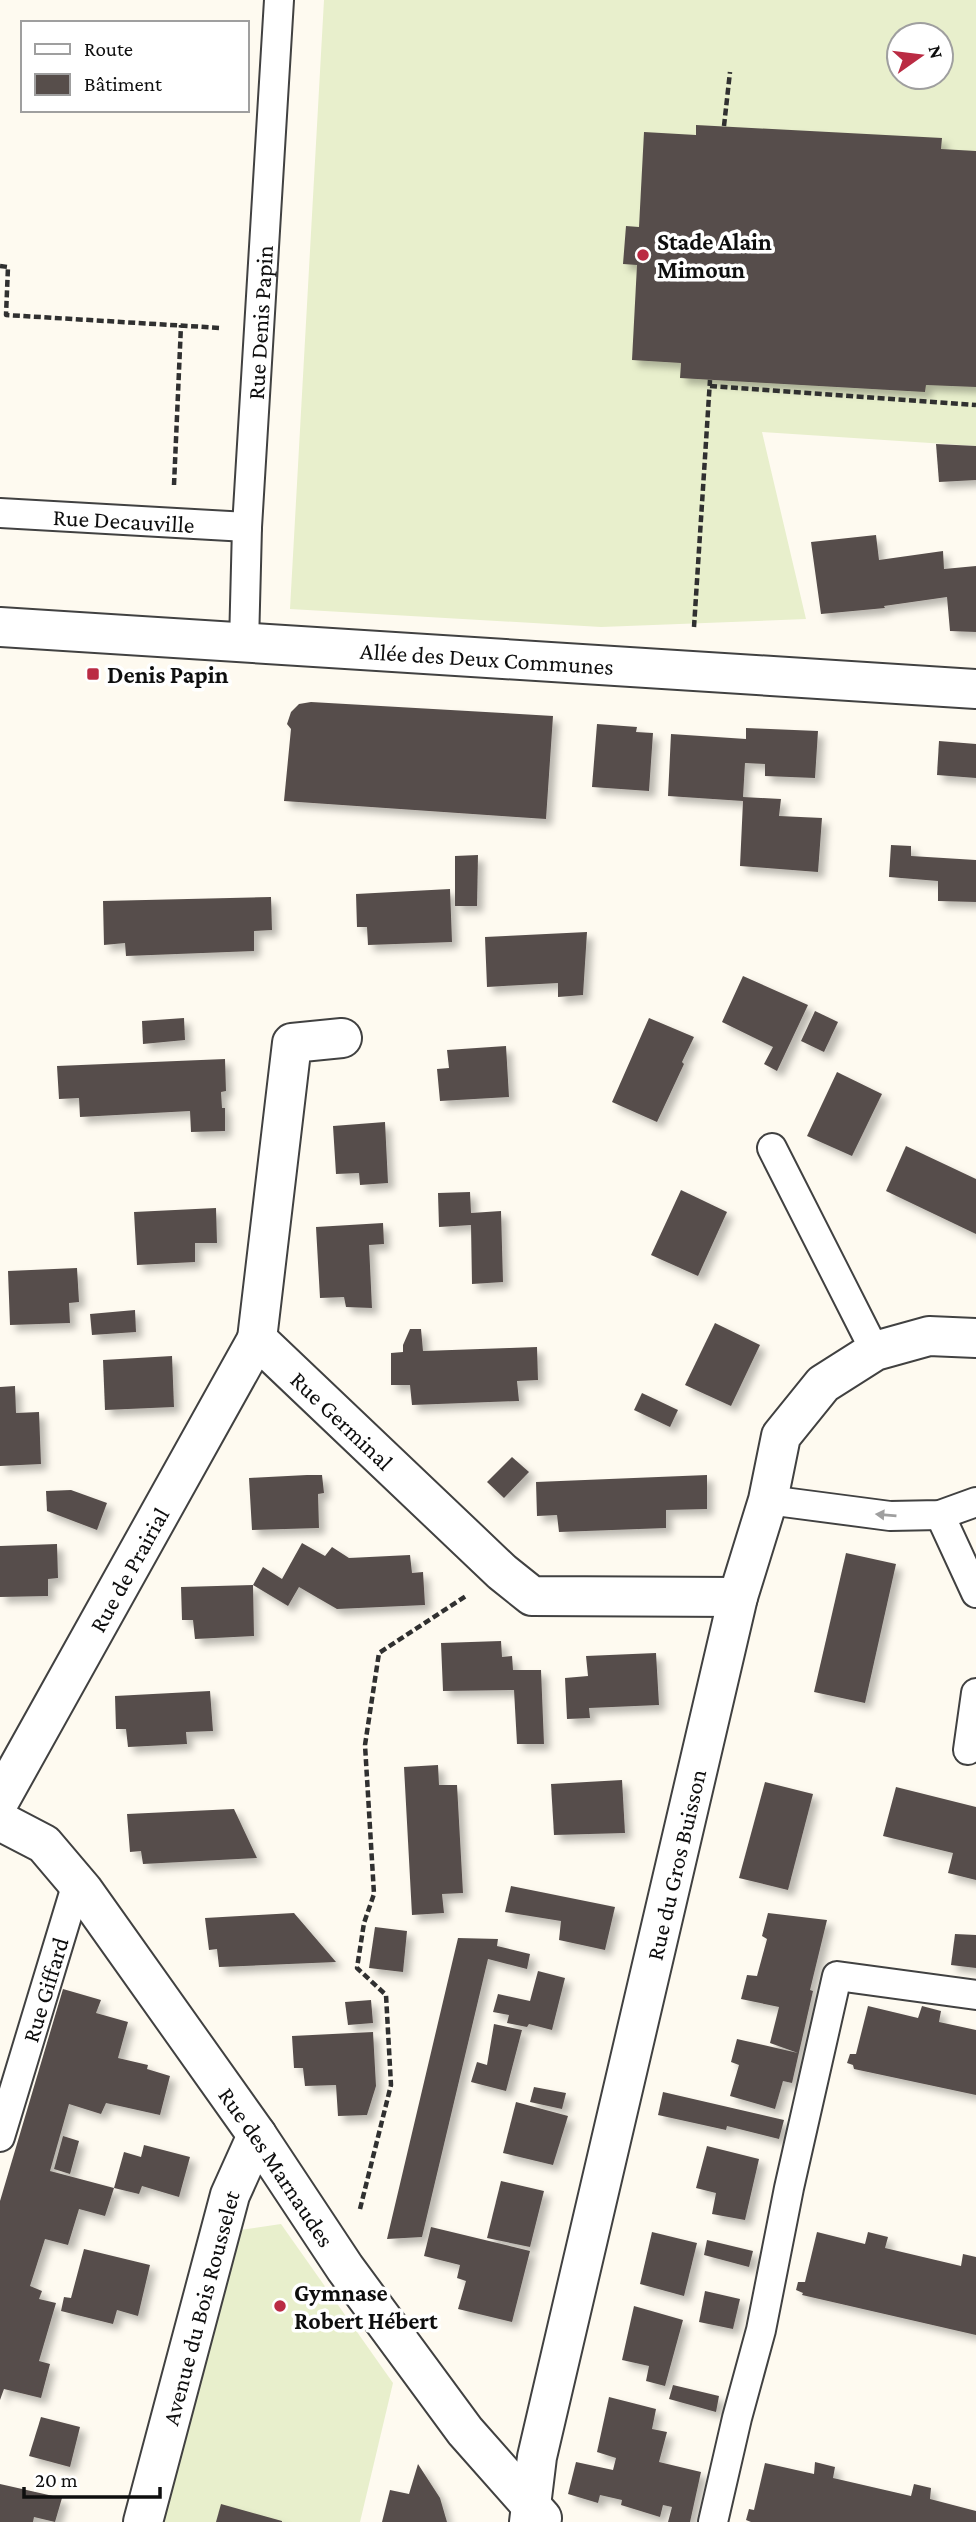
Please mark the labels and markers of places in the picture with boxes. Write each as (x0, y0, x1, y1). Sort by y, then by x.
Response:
place label: Stade Alain Mimoun (657, 228, 772, 283)
marker: Stade Alain Mimoun (635, 247, 651, 263)
place label: Denis Papin (107, 661, 229, 688)
marker: Denis Papin (85, 666, 101, 682)
place label: Gymnase Robert Hébert (294, 2279, 438, 2334)
marker: Gymnase Robert Hébert (272, 2298, 288, 2314)

